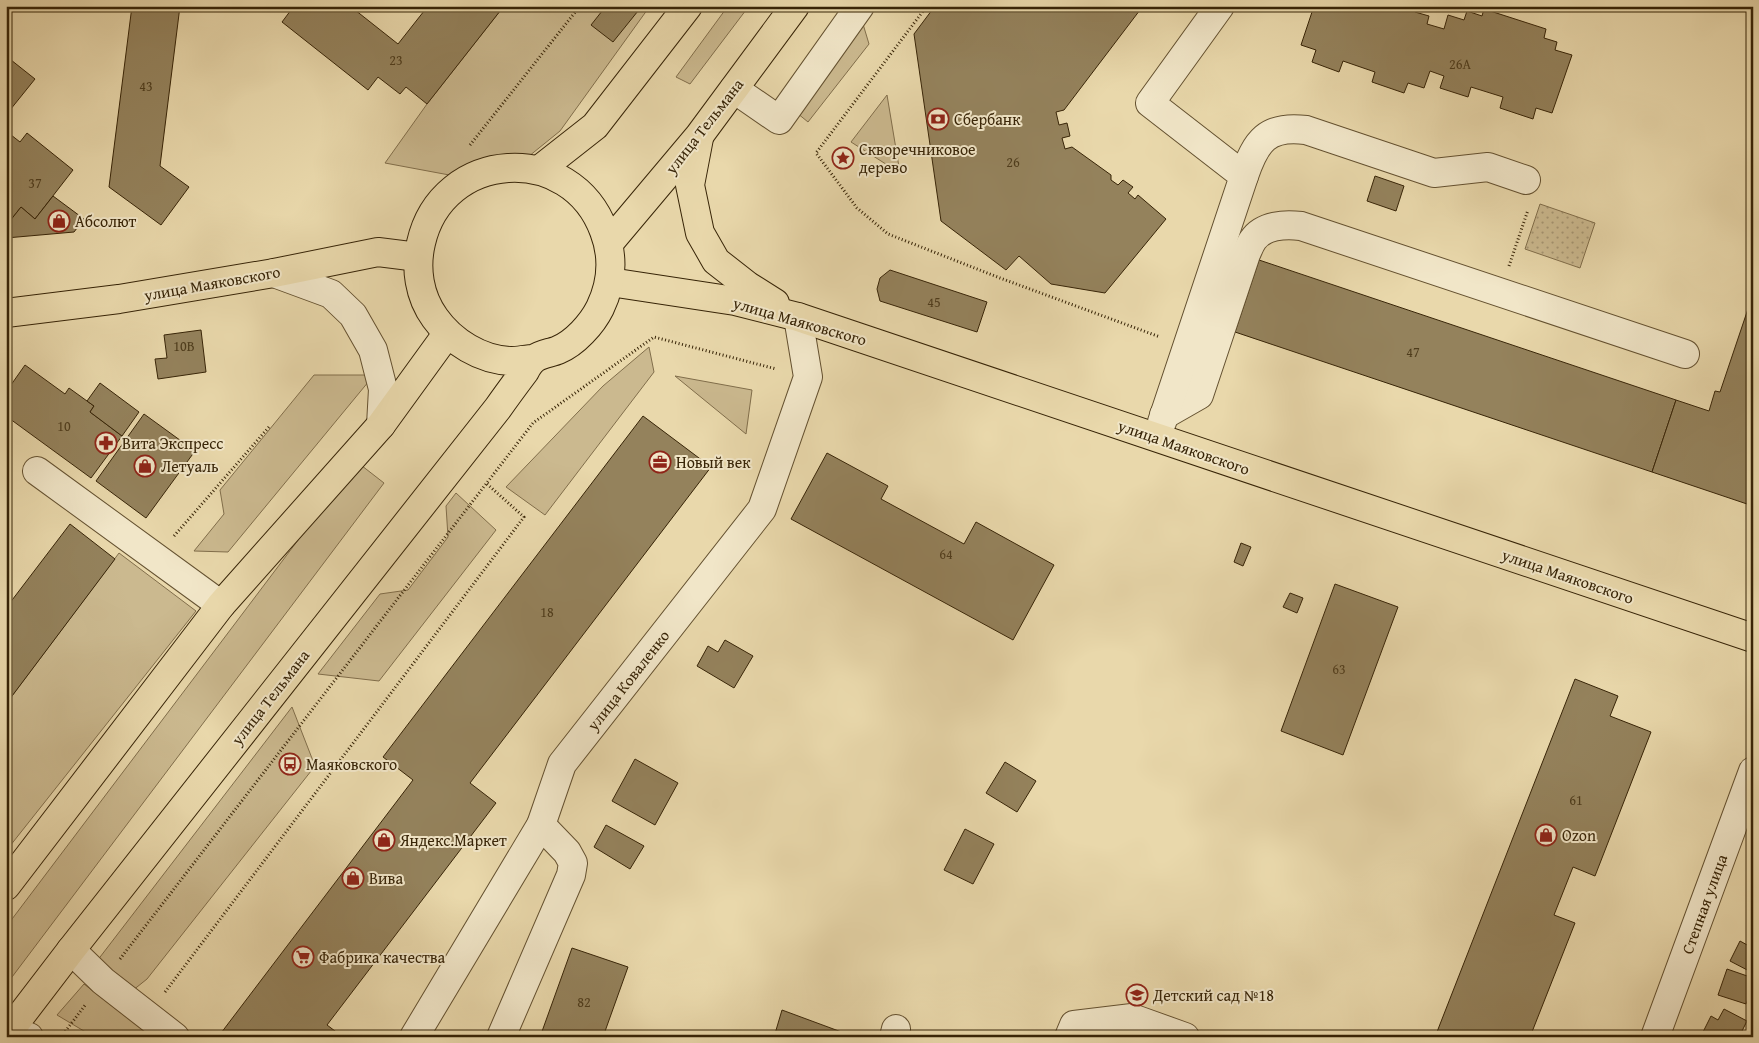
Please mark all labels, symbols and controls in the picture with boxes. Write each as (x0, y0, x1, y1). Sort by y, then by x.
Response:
house number: 23 (389, 50, 403, 70)
house number: 26А (1449, 54, 1471, 74)
street label: улица Тельмана (658, 73, 749, 180)
house number: 43 (139, 76, 153, 96)
bank icon: Сбербанк (926, 107, 950, 131)
place label: Сбербанк (954, 107, 1021, 131)
place label: Скворечниковое дерево (859, 137, 976, 179)
place icon: Скворечниковое дерево (831, 146, 855, 170)
house number: 26 (1006, 152, 1020, 172)
house number: 37 (28, 173, 42, 193)
shop icon: Абсолют (47, 209, 71, 233)
place label: Абсолют (75, 209, 137, 233)
street label: улица Маяковского (141, 259, 282, 307)
street label: улица Маяковского (729, 290, 870, 352)
house number: 45 (927, 292, 941, 312)
house number: 10В (173, 336, 195, 356)
house number: 47 (1406, 342, 1420, 362)
street label: улица Маяковского (1114, 413, 1253, 481)
house number: 10 (57, 416, 71, 436)
pharmacy icon: Вита Экспресс (94, 431, 118, 455)
place label: Вита Экспресс (122, 431, 223, 455)
office icon: Новый век (648, 450, 672, 474)
place label: Новый век (676, 450, 751, 474)
shop icon: Летуаль (133, 454, 157, 478)
place label: Летуаль (161, 454, 219, 478)
street label: улица Маяковского (1498, 542, 1637, 610)
house number: 64 (939, 544, 953, 564)
house number: 18 (540, 602, 554, 622)
street label: улица Коваленко (580, 624, 675, 736)
street label: улица Тельмана (224, 644, 315, 751)
house number: 63 (1332, 659, 1346, 679)
bus stop icon: Маяковского (278, 752, 302, 776)
place label: Маяковского (306, 752, 397, 776)
house number: 61 (1569, 790, 1583, 810)
shop icon: Ozon (1534, 823, 1558, 847)
place label: Ozon (1562, 823, 1596, 847)
shop icon: Яндекс.Маркет (372, 828, 396, 852)
place label: Яндекс.Маркет (399, 828, 507, 852)
street label: Степная улица (1675, 850, 1733, 957)
shop icon: Вива (341, 866, 365, 890)
place label: Вива (369, 866, 403, 890)
supermarket icon: Фабрика качества (291, 945, 315, 969)
place label: Фабрика качества (319, 945, 446, 969)
school or university icon: Детский сад №18 (1125, 983, 1149, 1007)
place label: Детский сад №18 (1152, 983, 1274, 1007)
house number: 82 (577, 992, 591, 1012)

